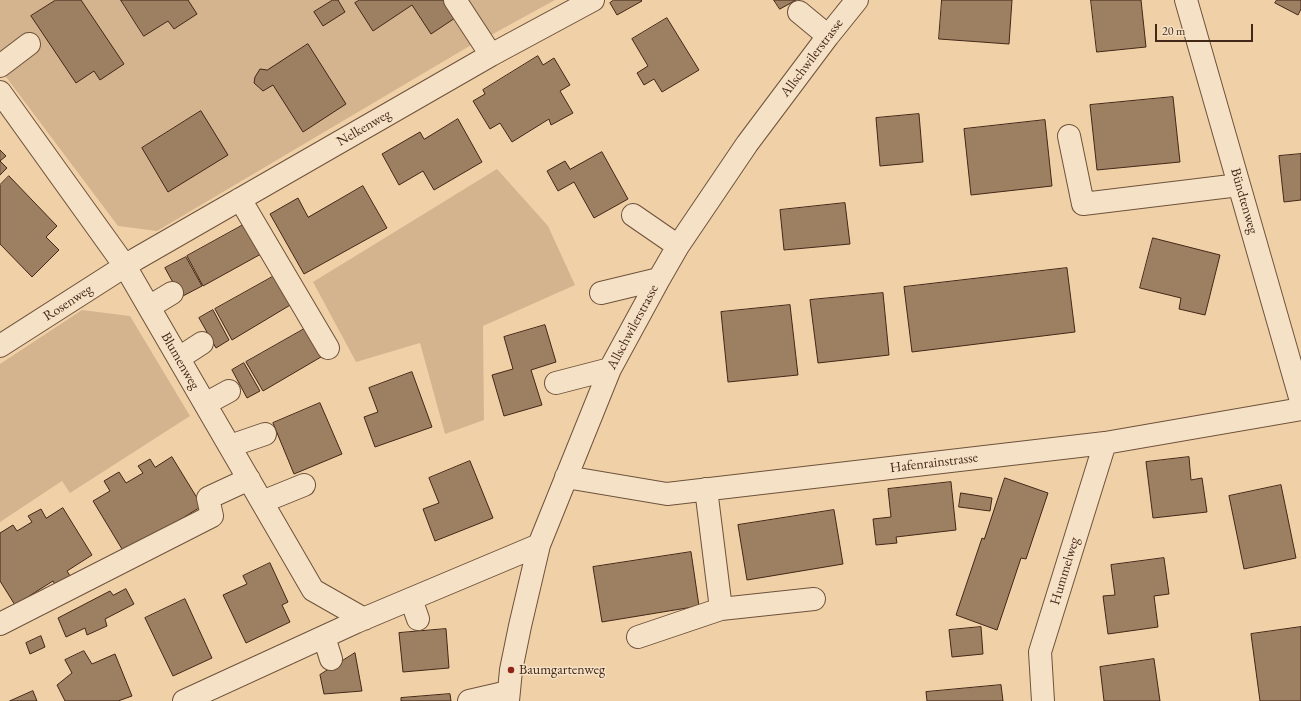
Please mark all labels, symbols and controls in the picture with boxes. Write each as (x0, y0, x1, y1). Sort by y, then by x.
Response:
street label: Allschwilerstrasse (777, 16, 847, 100)
scale bar (1157, 16, 1255, 42)
text: 20 m (1162, 23, 1185, 39)
street label: Nelkenweg (334, 106, 394, 150)
street label: Bündtenweg (1227, 166, 1261, 236)
street label: Rosenweg (40, 281, 96, 325)
street label: Allschwilerstrasse (604, 282, 662, 372)
street label: Blumenweg (157, 329, 203, 393)
street label: Hafenrainstrasse (889, 449, 979, 477)
street label: Hummelweg (1047, 535, 1083, 607)
place label: Baumgartenweg (519, 662, 605, 678)
marker: Baumgartenweg (506, 665, 516, 675)

